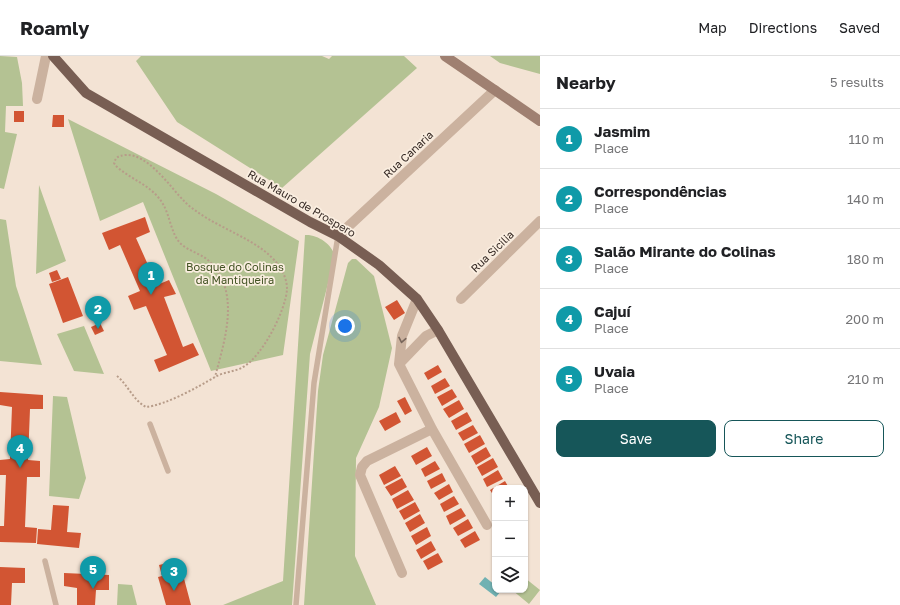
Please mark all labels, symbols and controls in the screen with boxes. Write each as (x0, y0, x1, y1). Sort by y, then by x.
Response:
text: Roamly (20, 16, 89, 39)
text: Map (698, 19, 727, 36)
text: Directions (749, 19, 817, 36)
text: Saved (839, 19, 880, 36)
text: Nearby (556, 72, 616, 93)
text: 5 results (830, 74, 884, 90)
text: Jasmim (594, 122, 650, 140)
street label: Rua Canaria (381, 128, 435, 180)
text: 1 (566, 131, 572, 147)
text: 110 m (849, 131, 884, 147)
text: Place (594, 140, 629, 156)
street label: Rua Mauro de Prospero (246, 167, 359, 239)
text: Correspondências (594, 182, 727, 200)
text: 2 (565, 191, 573, 207)
text: 140 m (847, 191, 884, 207)
text: Place (594, 200, 629, 216)
street label: Rua Sicilia (468, 227, 516, 275)
text: Salão Mirante do Colinas (594, 242, 776, 260)
text: 3 (565, 251, 573, 267)
text: 180 m (847, 251, 884, 267)
park label: Bosque do Colinas da Mantiqueira (186, 260, 284, 286)
text: Place (594, 260, 629, 276)
pin: 1 (138, 262, 164, 295)
pin: 2 (85, 296, 111, 329)
text: Cajuí (594, 302, 631, 320)
text: 4 (565, 311, 573, 327)
text: 200 m (846, 311, 884, 327)
your location (335, 316, 355, 336)
text: Place (594, 320, 629, 336)
one-way arrow (399, 337, 407, 343)
text: Uvaia (594, 362, 635, 380)
text: 5 (565, 371, 573, 387)
text: 210 m (847, 371, 884, 387)
text: Place (594, 380, 629, 396)
button: Save (556, 420, 716, 457)
button: Share (724, 420, 884, 457)
pin: 4 (7, 435, 33, 468)
map controls (492, 485, 528, 593)
button: + (492, 485, 528, 521)
button: − (492, 521, 528, 557)
pin: 5 (80, 556, 106, 589)
button: layers (492, 557, 528, 593)
pin: 3 (161, 558, 187, 591)

